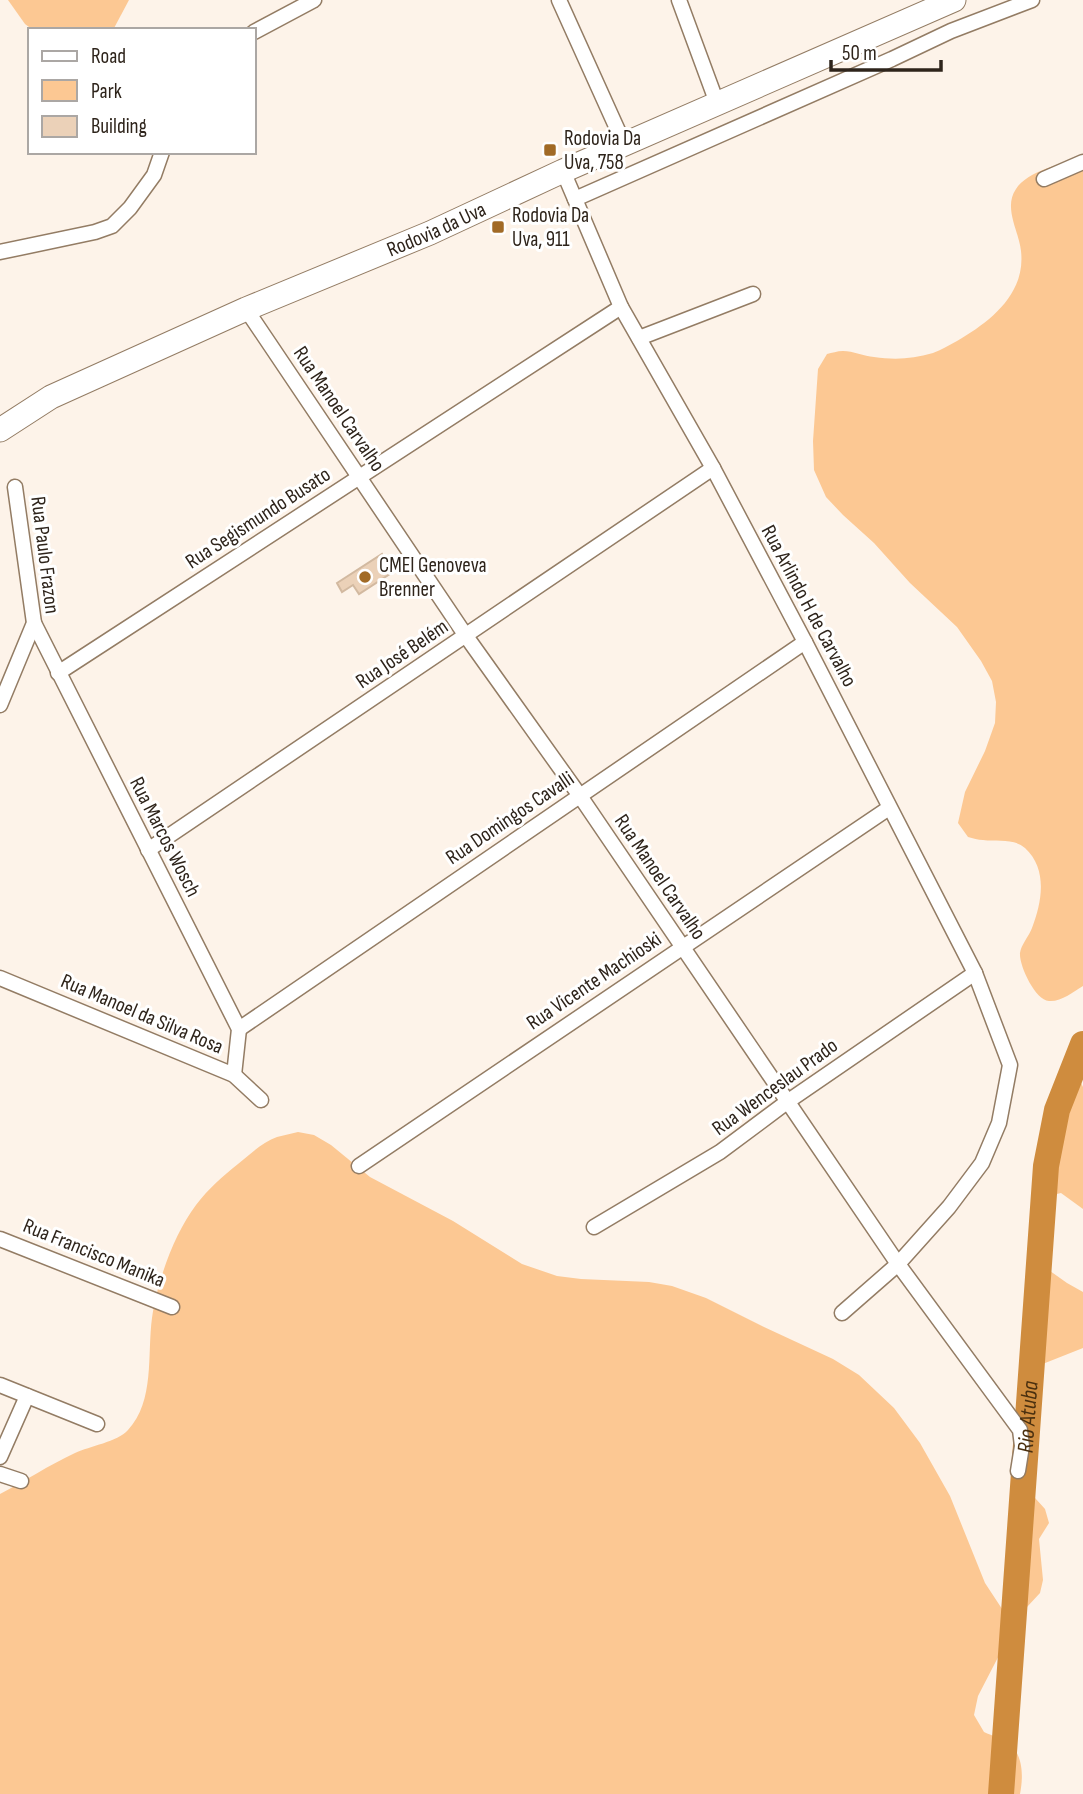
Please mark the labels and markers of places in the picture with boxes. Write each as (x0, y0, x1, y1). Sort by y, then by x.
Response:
place label: Rodovia Da Uva, 758 (564, 126, 641, 175)
marker: Rodovia Da Uva, 758 (542, 142, 558, 158)
place label: Rodovia Da Uva, 911 (512, 203, 589, 252)
marker: Rodovia Da Uva, 911 (490, 219, 506, 235)
place label: CMEI Genoveva Brenner (379, 553, 487, 602)
marker: CMEI Genoveva Brenner (357, 569, 373, 585)

